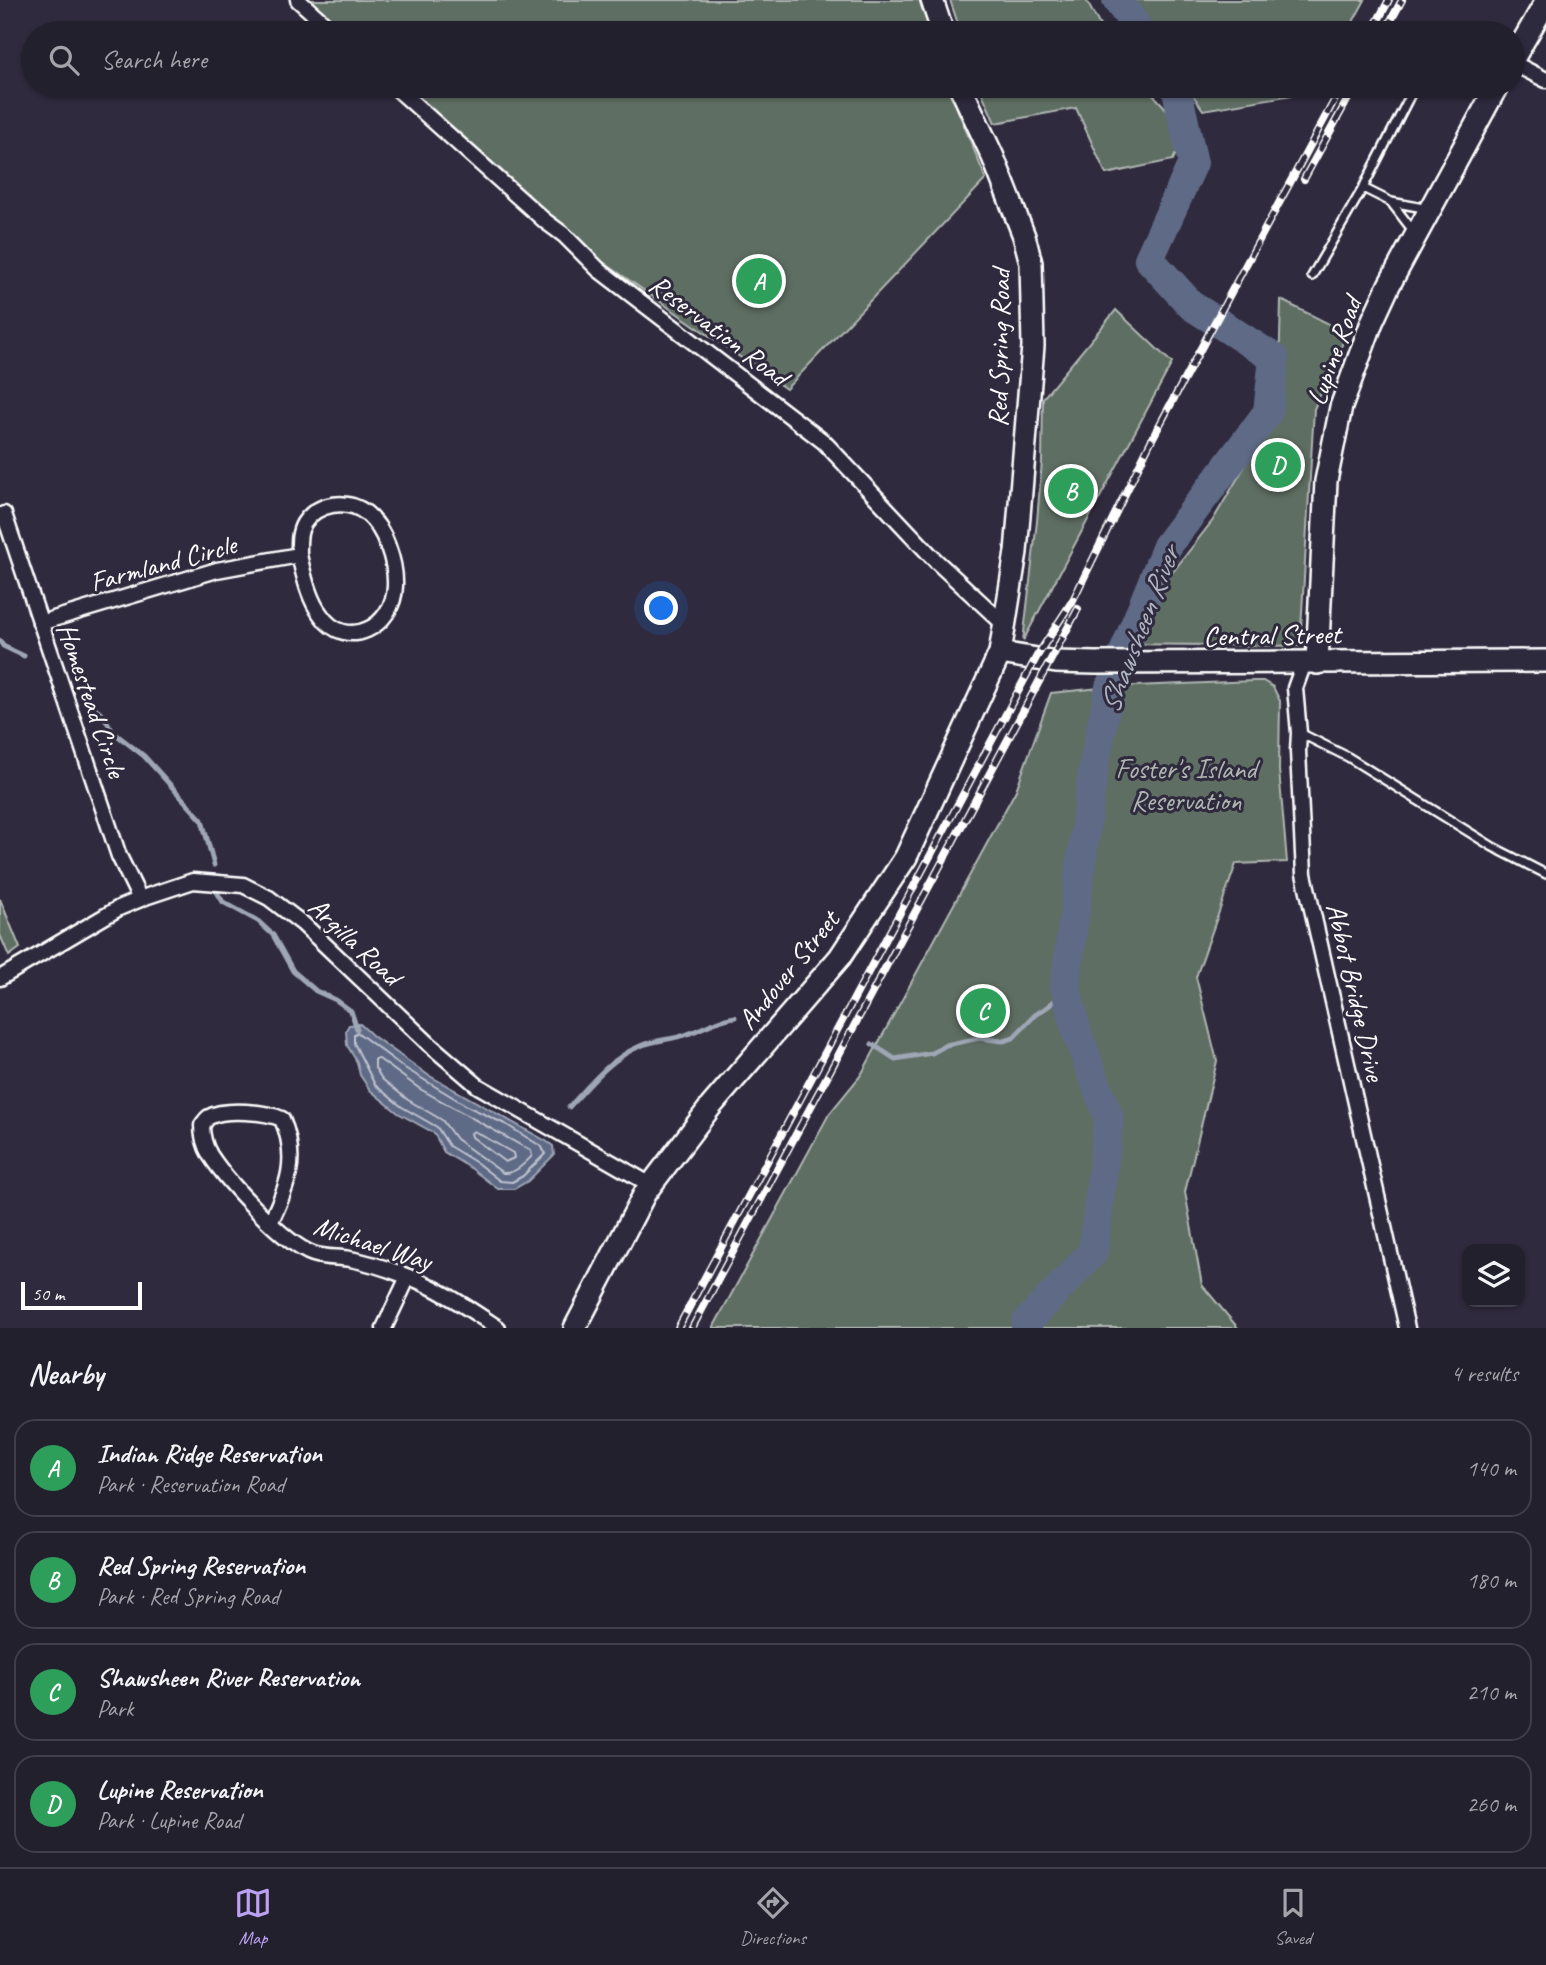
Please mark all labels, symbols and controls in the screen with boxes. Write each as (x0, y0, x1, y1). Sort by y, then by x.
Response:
search box (21, 21, 1525, 98)
icon: search (45, 41, 83, 79)
text: Search here (101, 43, 207, 76)
pin: A (736, 255, 782, 307)
street label: Red Spring Road (980, 265, 1018, 427)
street label: Reservation Road (643, 266, 799, 396)
street label: Lupine Road (1298, 288, 1371, 410)
pin: D (1255, 439, 1301, 491)
pin: B (1048, 465, 1094, 517)
street label: Farmland Circle (86, 526, 242, 599)
water label: Shawsheen River (1090, 537, 1190, 718)
your location (644, 591, 678, 625)
street label: Central Street (1203, 616, 1344, 654)
street label: Homestead Circle (49, 618, 135, 784)
park label: Foster's Island Reservation (1116, 751, 1260, 818)
street label: Argilla Road (301, 889, 412, 996)
street label: Abbot Bridge Drive (1319, 900, 1394, 1086)
street label: Andover Street (729, 901, 848, 1037)
pin: C (960, 985, 1006, 1037)
street label: Michael Way (310, 1208, 439, 1279)
map controls (1462, 1244, 1525, 1307)
button: layers (1462, 1244, 1525, 1307)
scale bar (21, 1279, 142, 1311)
text: 50 m (32, 1282, 64, 1306)
text: Nearby (28, 1355, 104, 1393)
text: 4 results (1451, 1359, 1518, 1388)
text: Indian Ridge Reservation (97, 1437, 322, 1470)
text: A (47, 1454, 59, 1483)
text: 140 m (1467, 1454, 1516, 1483)
text: Park · Reservation Road (97, 1470, 285, 1499)
text: Red Spring Reservation (97, 1549, 305, 1582)
text: B (47, 1566, 59, 1595)
text: 180 m (1467, 1566, 1516, 1595)
text: Park · Red Spring Road (97, 1582, 279, 1611)
text: Shawsheen River Reservation (97, 1661, 360, 1694)
text: C (48, 1678, 58, 1707)
text: 210 m (1467, 1678, 1516, 1707)
text: Park (97, 1694, 133, 1723)
text: Lupine Reservation (97, 1773, 263, 1806)
text: D (46, 1790, 60, 1819)
text: 260 m (1467, 1790, 1516, 1819)
text: Park · Lupine Road (97, 1806, 241, 1835)
tab: Map (234, 1884, 272, 1950)
tab: Directions (740, 1884, 806, 1950)
tab: Saved (1274, 1884, 1312, 1950)

